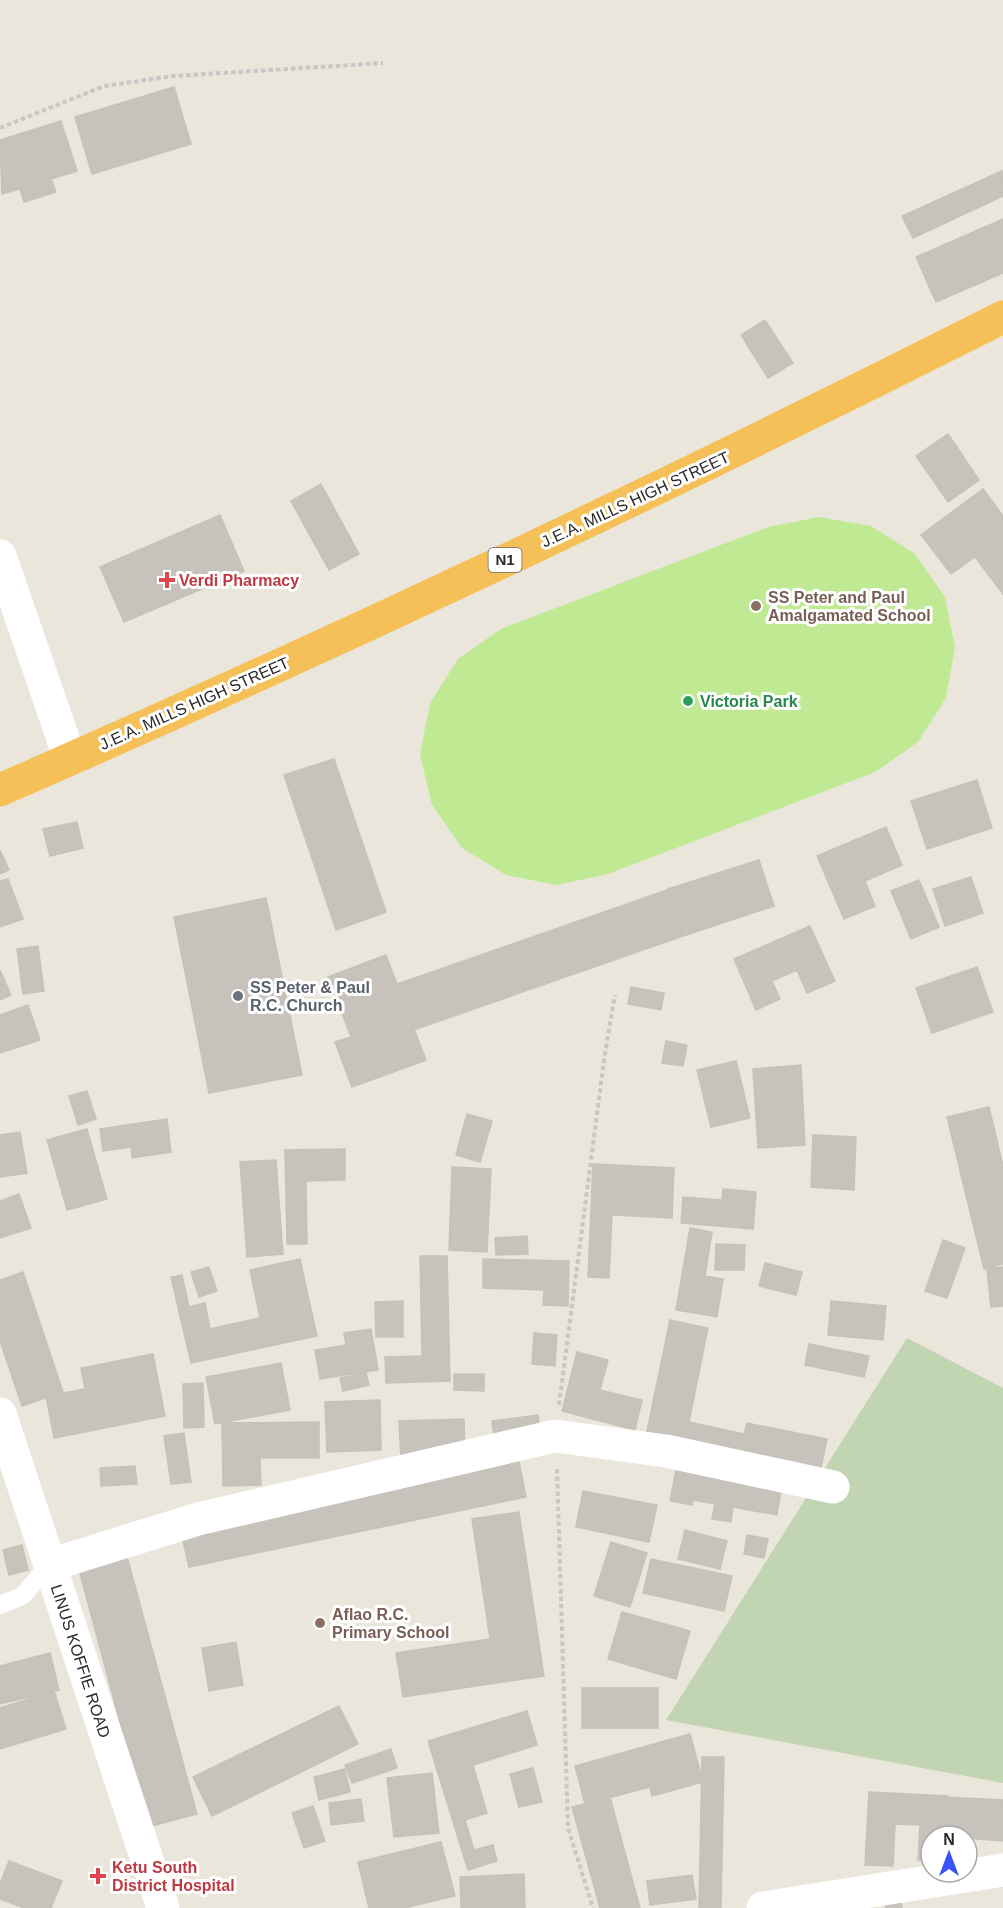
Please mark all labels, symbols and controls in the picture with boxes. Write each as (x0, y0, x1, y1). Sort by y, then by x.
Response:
street label: J.E.A. MILLS HIGH STREET (539, 448, 732, 551)
road number: N1 (488, 548, 522, 572)
place label: Verdi Pharmacy (179, 572, 299, 589)
marker: Verdi Pharmacy (160, 573, 174, 587)
place label: SS Peter and Paul Amalgamated School (768, 589, 931, 624)
marker: SS Peter and Paul Amalgamated School (749, 599, 763, 613)
street label: J.E.A. MILLS HIGH STREET (97, 654, 292, 753)
place label: Victoria Park (700, 693, 798, 710)
marker: Victoria Park (681, 694, 695, 708)
place label: SS Peter & Paul R.C. Church (250, 979, 370, 1014)
marker: SS Peter & Paul R.C. Church (231, 989, 245, 1003)
street label: LINUS KOFFIE ROAD (48, 1582, 113, 1740)
place label: Aflao R.C. Primary School (332, 1606, 449, 1641)
marker: Aflao R.C. Primary School (313, 1616, 327, 1630)
north arrow (919, 1824, 979, 1884)
text: N (943, 1831, 955, 1848)
place label: Ketu South District Hospital (112, 1859, 235, 1894)
marker: Ketu South District Hospital (89, 1867, 107, 1885)

